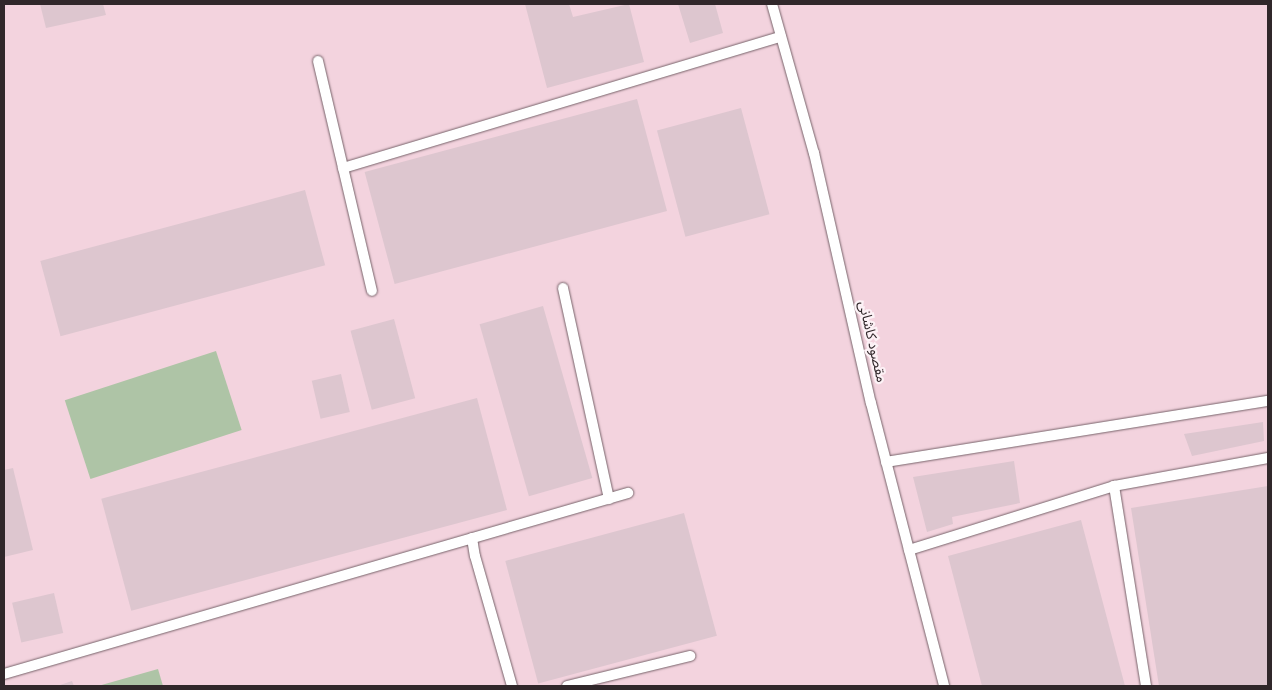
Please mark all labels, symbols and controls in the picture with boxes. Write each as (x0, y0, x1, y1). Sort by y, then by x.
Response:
street label: مقصود کاشانی (853, 300, 889, 384)

